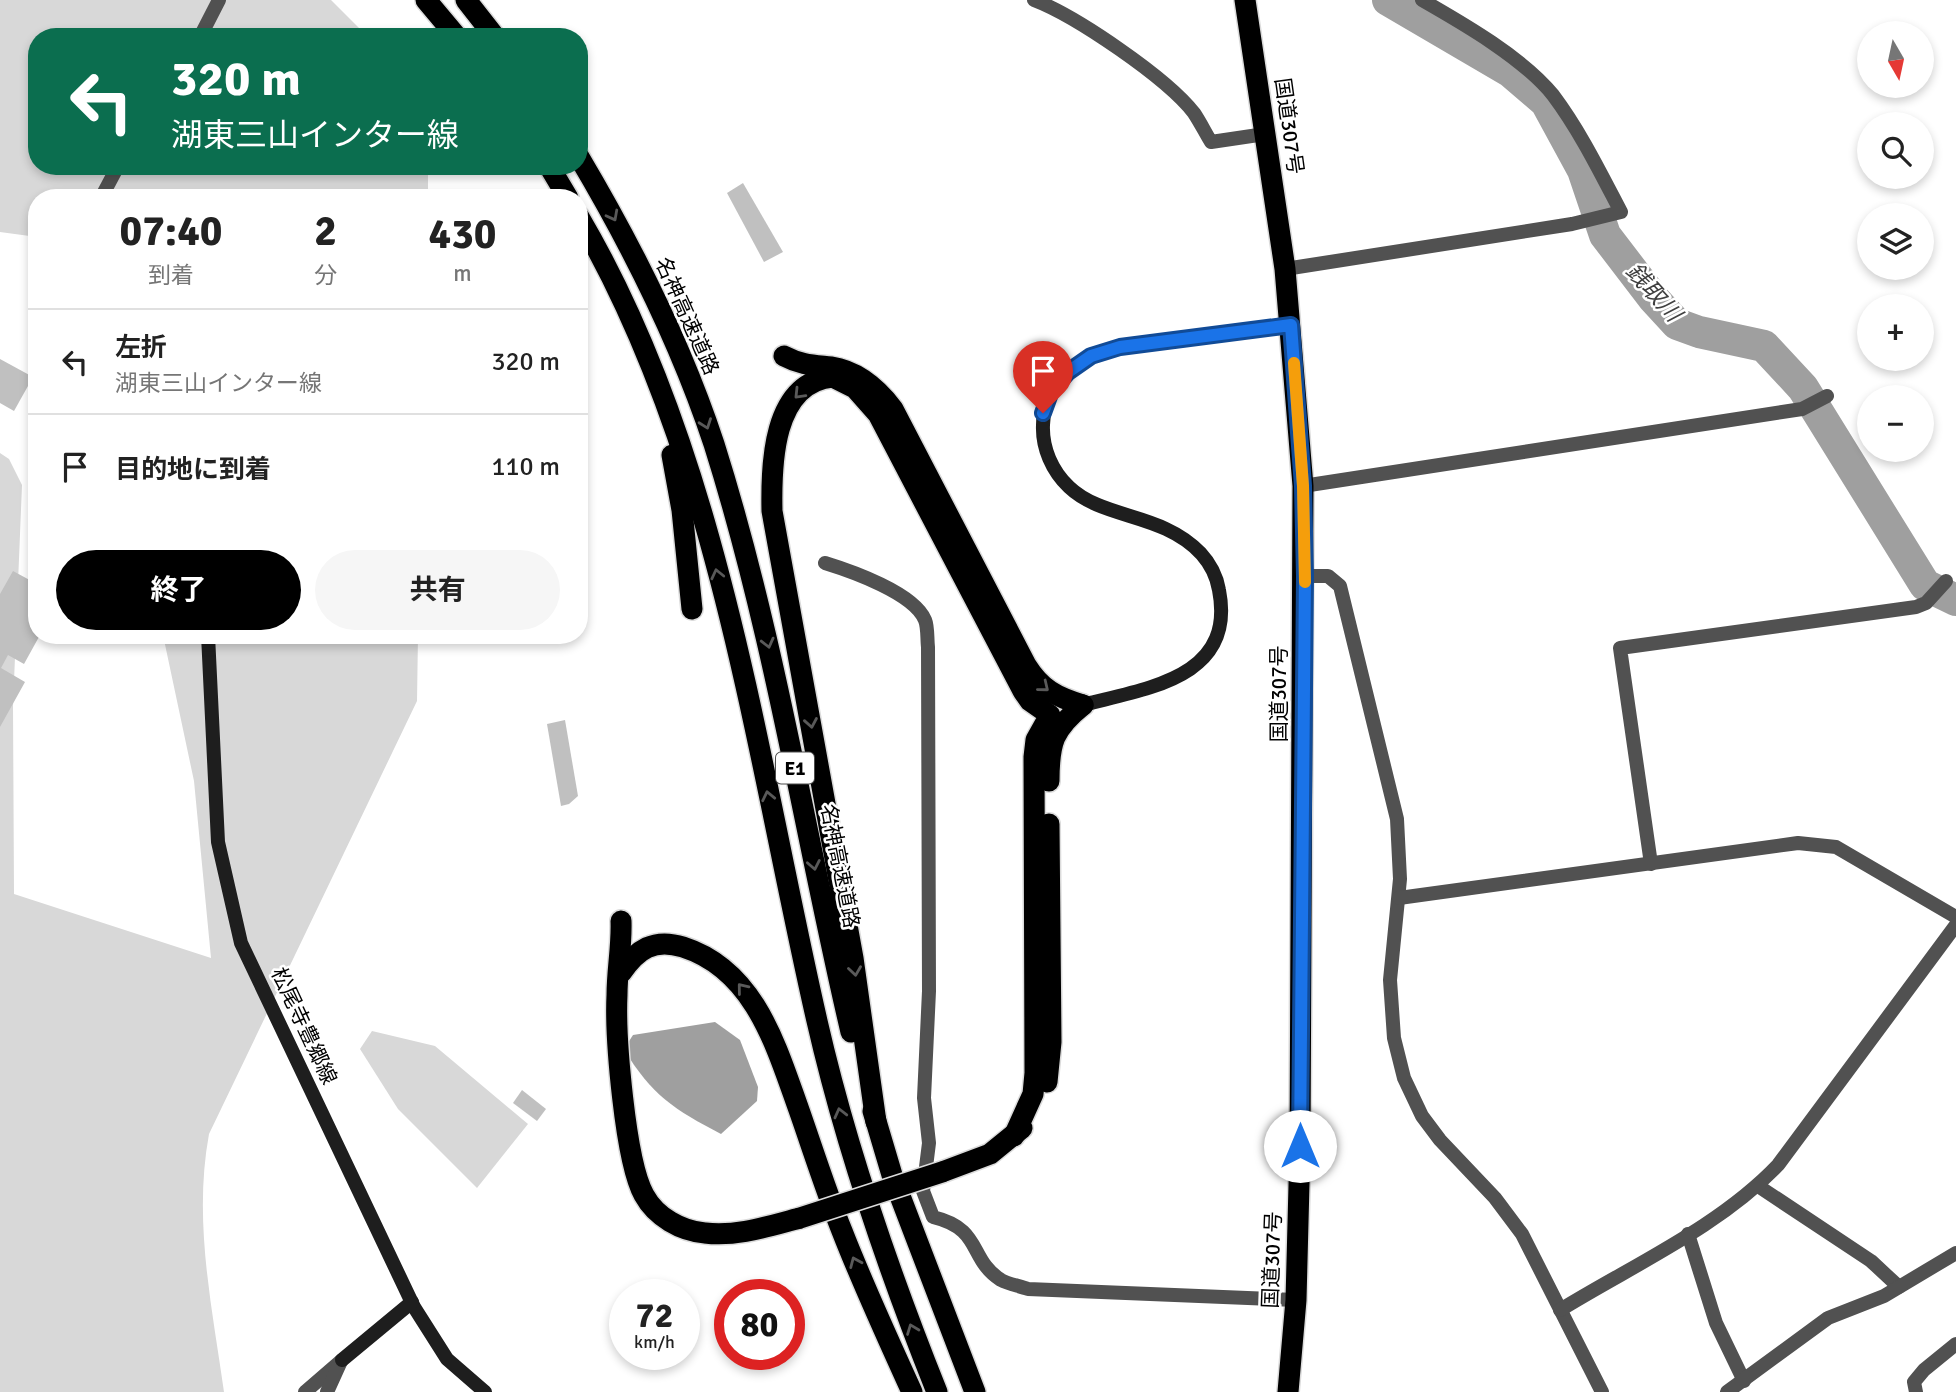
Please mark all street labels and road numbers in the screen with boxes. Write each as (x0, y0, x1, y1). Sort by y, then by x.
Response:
street label: 国道307号 (1269, 76, 1309, 176)
street label: 名神高速道路 (649, 253, 725, 379)
street label: 国道307号 (1266, 645, 1292, 743)
road number: E1 (776, 752, 814, 783)
street label: 名神高速道路 (815, 802, 865, 930)
street label: 松尾寺豊郷線 (266, 963, 342, 1089)
street label: 国道307号 (1257, 1211, 1287, 1309)

